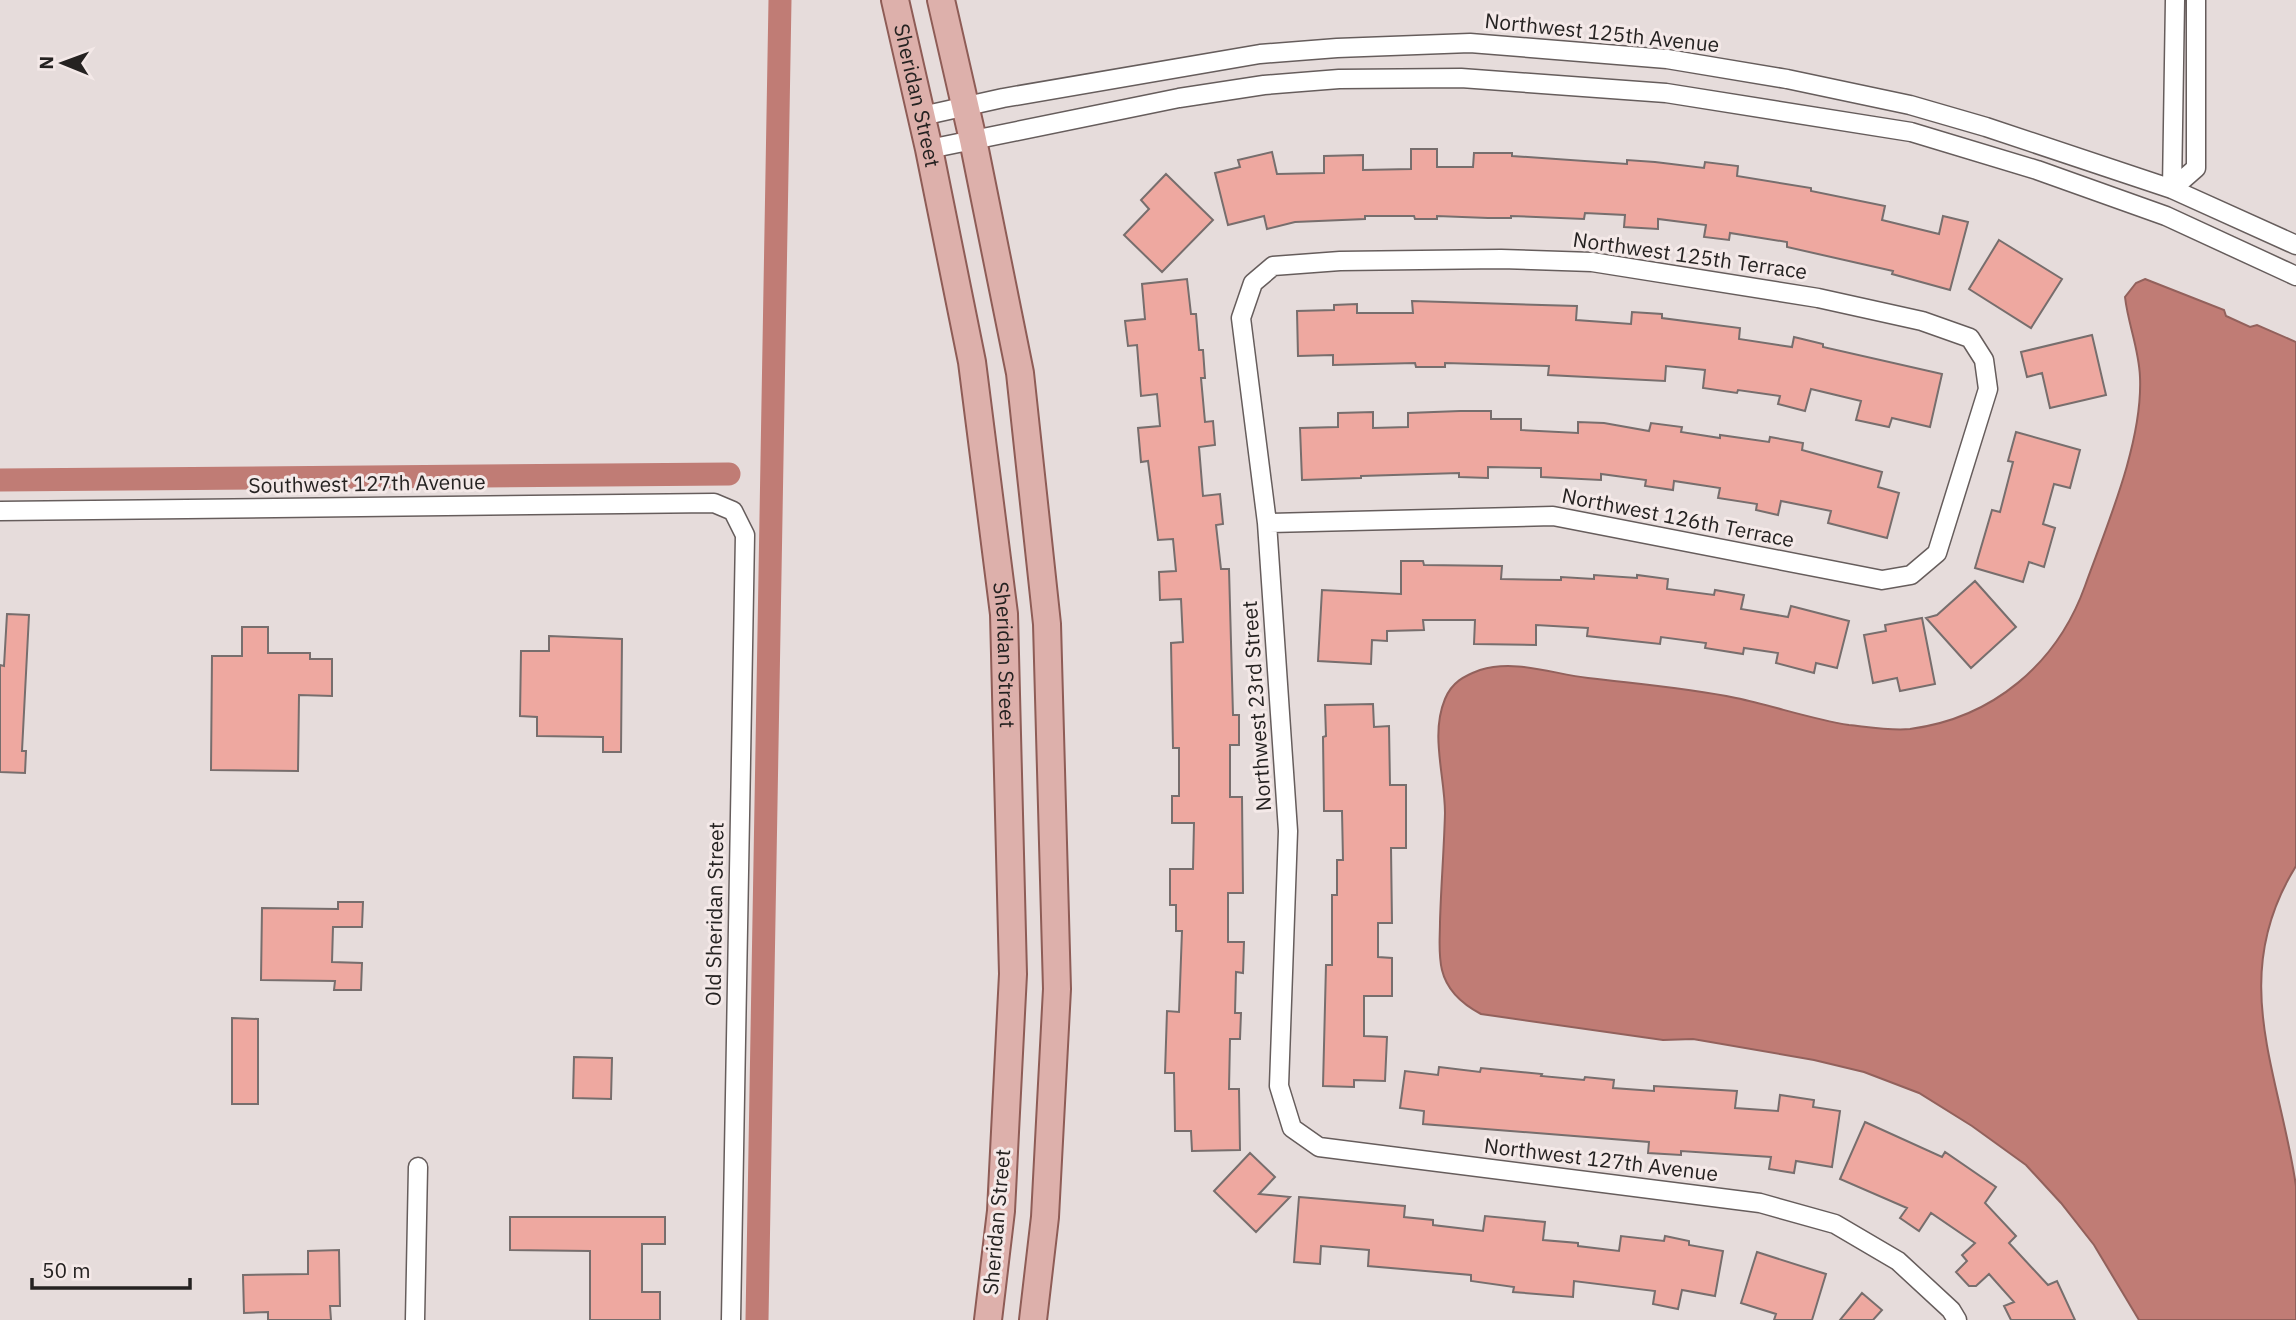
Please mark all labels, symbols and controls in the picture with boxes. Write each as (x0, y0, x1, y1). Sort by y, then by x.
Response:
street label: Northwest 125th Avenue (1483, 6, 1721, 58)
street label: Sheridan Street (888, 21, 947, 170)
north arrow (28, 28, 98, 98)
text: N (34, 56, 58, 70)
street label: Northwest 125th Terrace (1571, 225, 1809, 285)
street label: Southwest 127th Avenue (248, 467, 486, 499)
street label: Northwest 126th Terrace (1560, 481, 1797, 553)
street label: Sheridan Street (987, 580, 1022, 728)
street label: Northwest 23rd Street (1235, 600, 1277, 812)
street label: Old Sheridan Street (698, 822, 730, 1006)
street label: Northwest 127th Avenue (1482, 1131, 1720, 1187)
street label: Sheridan Street (976, 1148, 1016, 1296)
scale bar (32, 1246, 189, 1290)
text: 50 m (42, 1256, 91, 1284)

